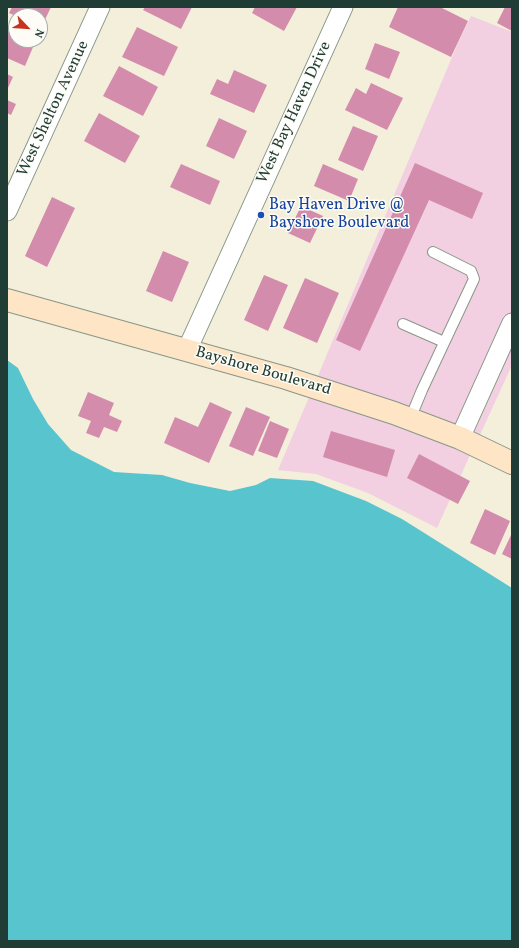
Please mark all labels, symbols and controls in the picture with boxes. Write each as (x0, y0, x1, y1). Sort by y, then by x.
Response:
north arrow (8, 8, 48, 48)
text: N (30, 26, 47, 40)
street label: West Shelton Avenue (14, 38, 94, 180)
street label: West Bay Haven Drive (254, 39, 336, 187)
place label: Bay Haven Drive @ Bayshore Boulevard (269, 196, 409, 234)
marker: Bay Haven Drive @ Bayshore Boulevard (256, 210, 266, 220)
street label: Bayshore Boulevard (193, 343, 333, 401)

